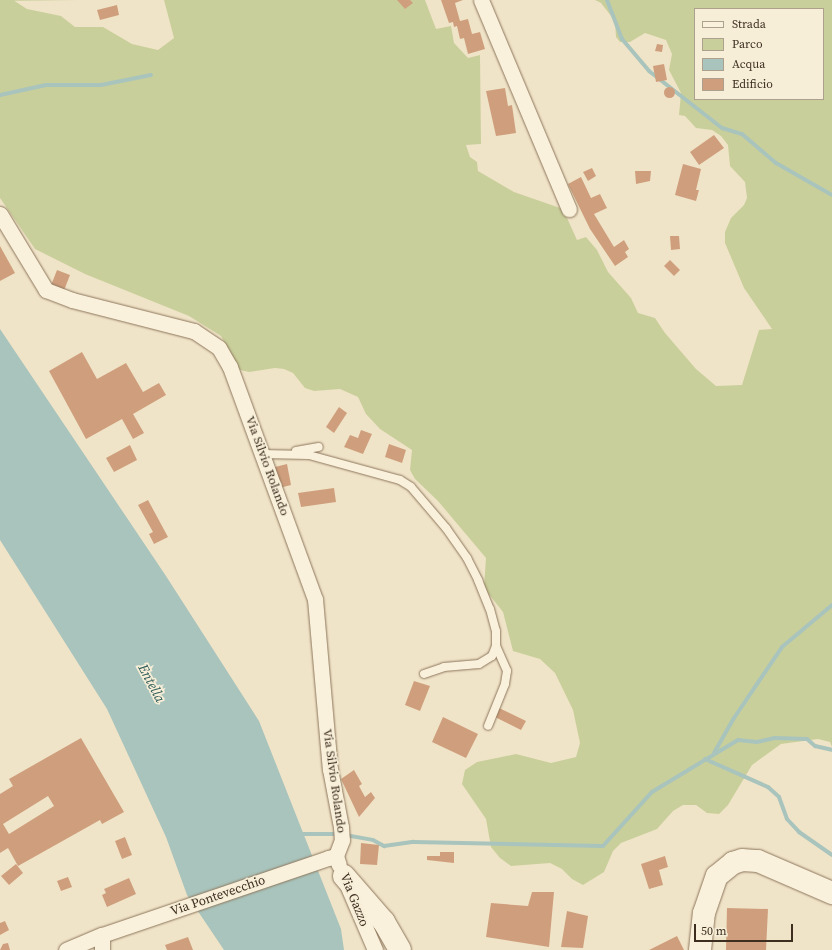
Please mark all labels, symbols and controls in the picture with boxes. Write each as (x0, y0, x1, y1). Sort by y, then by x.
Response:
legend (694, 8, 824, 100)
text: Strada (732, 16, 766, 32)
text: Parco (732, 36, 763, 52)
text: Acqua (732, 56, 765, 72)
text: Edificio (732, 76, 773, 92)
street label: Via Silvio Rolando (242, 414, 292, 518)
water label: Entella (135, 661, 169, 705)
street label: Via Silvio Rolando (319, 728, 349, 834)
street label: Via Gazzo (336, 871, 372, 929)
street label: Via Pontevecchio (169, 872, 267, 920)
scale bar (696, 916, 795, 942)
text: 50 m (701, 923, 727, 939)

